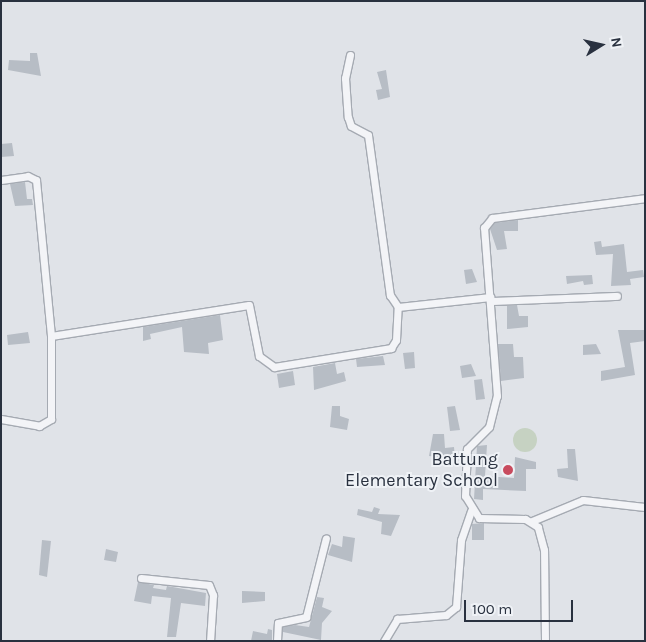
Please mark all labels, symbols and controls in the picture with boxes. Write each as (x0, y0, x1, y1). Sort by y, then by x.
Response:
north arrow (576, 20, 626, 70)
text: N (607, 36, 626, 49)
place label: Battung Elementary School (345, 449, 498, 492)
marker: Battung Elementary School (502, 464, 514, 476)
scale bar (466, 590, 575, 622)
text: 100 m (472, 600, 512, 618)

